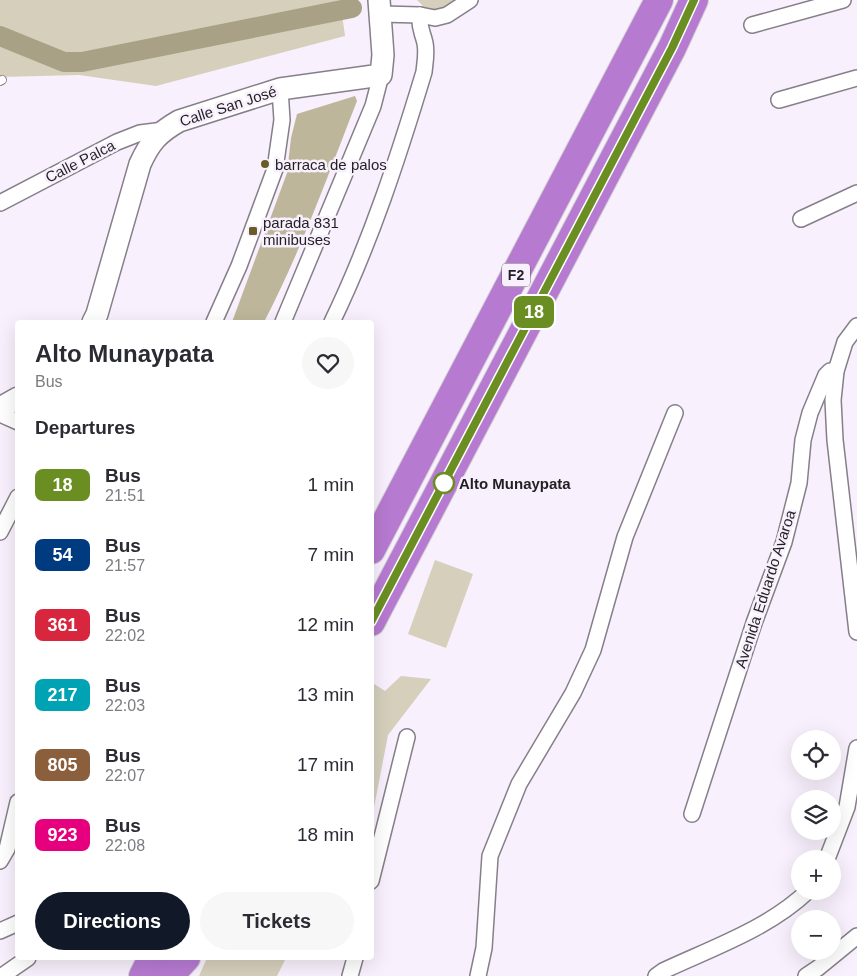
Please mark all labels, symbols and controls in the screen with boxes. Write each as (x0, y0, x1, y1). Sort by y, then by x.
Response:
street label: Calle San José (177, 82, 279, 130)
street label: Calle Palca (42, 136, 118, 186)
place label: barraca de palos (275, 156, 387, 173)
marker: barraca de palos (259, 158, 271, 170)
place label: parada 831 minibuses (263, 214, 339, 248)
marker: parada 831 minibuses (247, 225, 259, 237)
road number: F2 (502, 264, 530, 286)
line badge: 18 (512, 296, 556, 328)
text: 18 (524, 302, 544, 322)
button: heart (302, 337, 354, 389)
text: Alto Munaypata (35, 340, 214, 367)
text: Bus (35, 373, 63, 390)
text: Departures (35, 417, 135, 438)
text: Bus (105, 465, 141, 486)
marker: Alto Munaypata (433, 472, 455, 494)
text: 1 min (308, 474, 354, 495)
text: 18 (52, 475, 73, 495)
place label: Alto Munaypata (459, 475, 571, 492)
text: 21:51 (105, 487, 145, 504)
street label: Avenida Eduardo Avaroa (731, 507, 799, 670)
text: Bus (105, 535, 141, 556)
text: 7 min (308, 544, 354, 565)
text: 54 (52, 545, 73, 565)
text: 21:57 (105, 557, 145, 574)
text: Bus (105, 605, 141, 626)
text: 12 min (297, 614, 354, 635)
text: 361 (47, 615, 78, 635)
text: 22:02 (105, 627, 145, 644)
text: Bus (105, 675, 141, 696)
text: 13 min (297, 684, 354, 705)
text: 217 (47, 685, 78, 705)
text: 22:03 (105, 697, 145, 714)
map controls (791, 730, 841, 960)
button: locate (791, 730, 841, 780)
text: Bus (105, 745, 141, 766)
text: 17 min (297, 754, 354, 775)
text: 805 (47, 755, 78, 775)
text: 22:07 (105, 767, 145, 784)
button: layers (791, 790, 841, 840)
text: Bus (105, 815, 141, 836)
text: 18 min (297, 824, 354, 845)
text: 923 (47, 825, 78, 845)
text: 22:08 (105, 837, 145, 854)
button: + (791, 850, 841, 900)
button: Directions (35, 892, 190, 950)
button: Tickets (200, 892, 354, 950)
button: − (791, 910, 841, 960)

